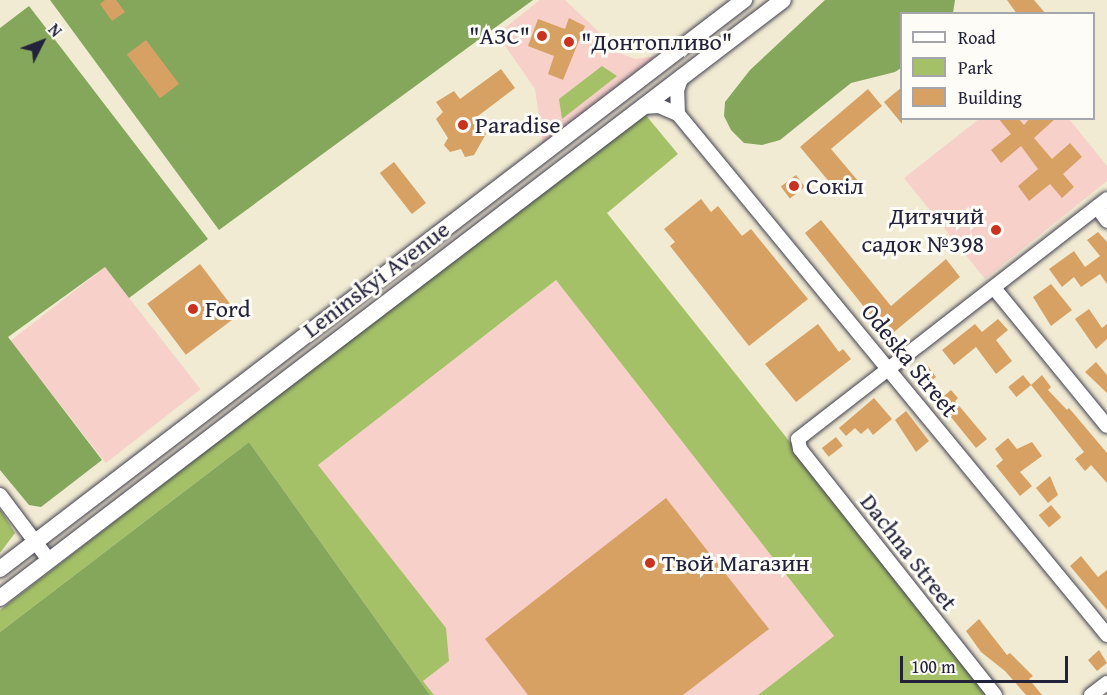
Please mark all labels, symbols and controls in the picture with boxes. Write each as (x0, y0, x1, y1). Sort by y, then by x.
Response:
north arrow (12, 12, 72, 72)
legend (900, 12, 1095, 120)
text: N (43, 18, 68, 42)
place label: "АЗС" (469, 22, 530, 50)
text: Road (958, 24, 996, 51)
place label: "Донтопливо" (581, 28, 732, 56)
marker: "АЗС" (535, 29, 549, 43)
marker: "Донтопливо" (562, 35, 576, 49)
text: Park (958, 54, 993, 81)
text: Building (958, 84, 1022, 111)
place label: Paradise (475, 111, 561, 139)
marker: Paradise (456, 118, 470, 132)
place label: Сокіл (806, 172, 864, 200)
marker: Сокіл (787, 179, 801, 193)
place label: Дитячий садок №398 (861, 202, 984, 258)
street label: Leninskyi Avenue (297, 215, 455, 343)
marker: Дитячий садок №398 (989, 223, 1003, 237)
place label: Ford (205, 295, 250, 323)
street label: Odeska Street (855, 297, 965, 423)
marker: Ford (186, 302, 200, 316)
street label: Dachna Street (854, 488, 964, 616)
place label: Твой Магазин (662, 549, 809, 577)
marker: Твой Магазин (643, 556, 657, 570)
scale bar (903, 644, 1071, 682)
text: 100 m (911, 653, 956, 680)

